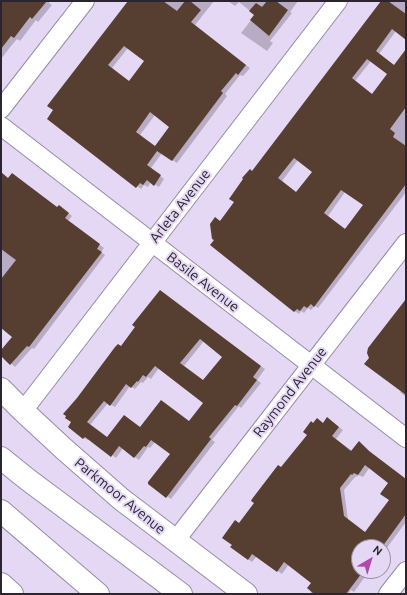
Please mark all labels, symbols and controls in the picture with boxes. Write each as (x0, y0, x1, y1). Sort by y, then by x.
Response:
street label: Arleta Avenue (146, 166, 214, 246)
street label: Basile Avenue (163, 248, 243, 316)
street label: Raymond Avenue (250, 344, 330, 440)
street label: Parkmoor Avenue (71, 454, 169, 538)
north arrow (351, 539, 391, 579)
text: N (371, 543, 385, 558)

